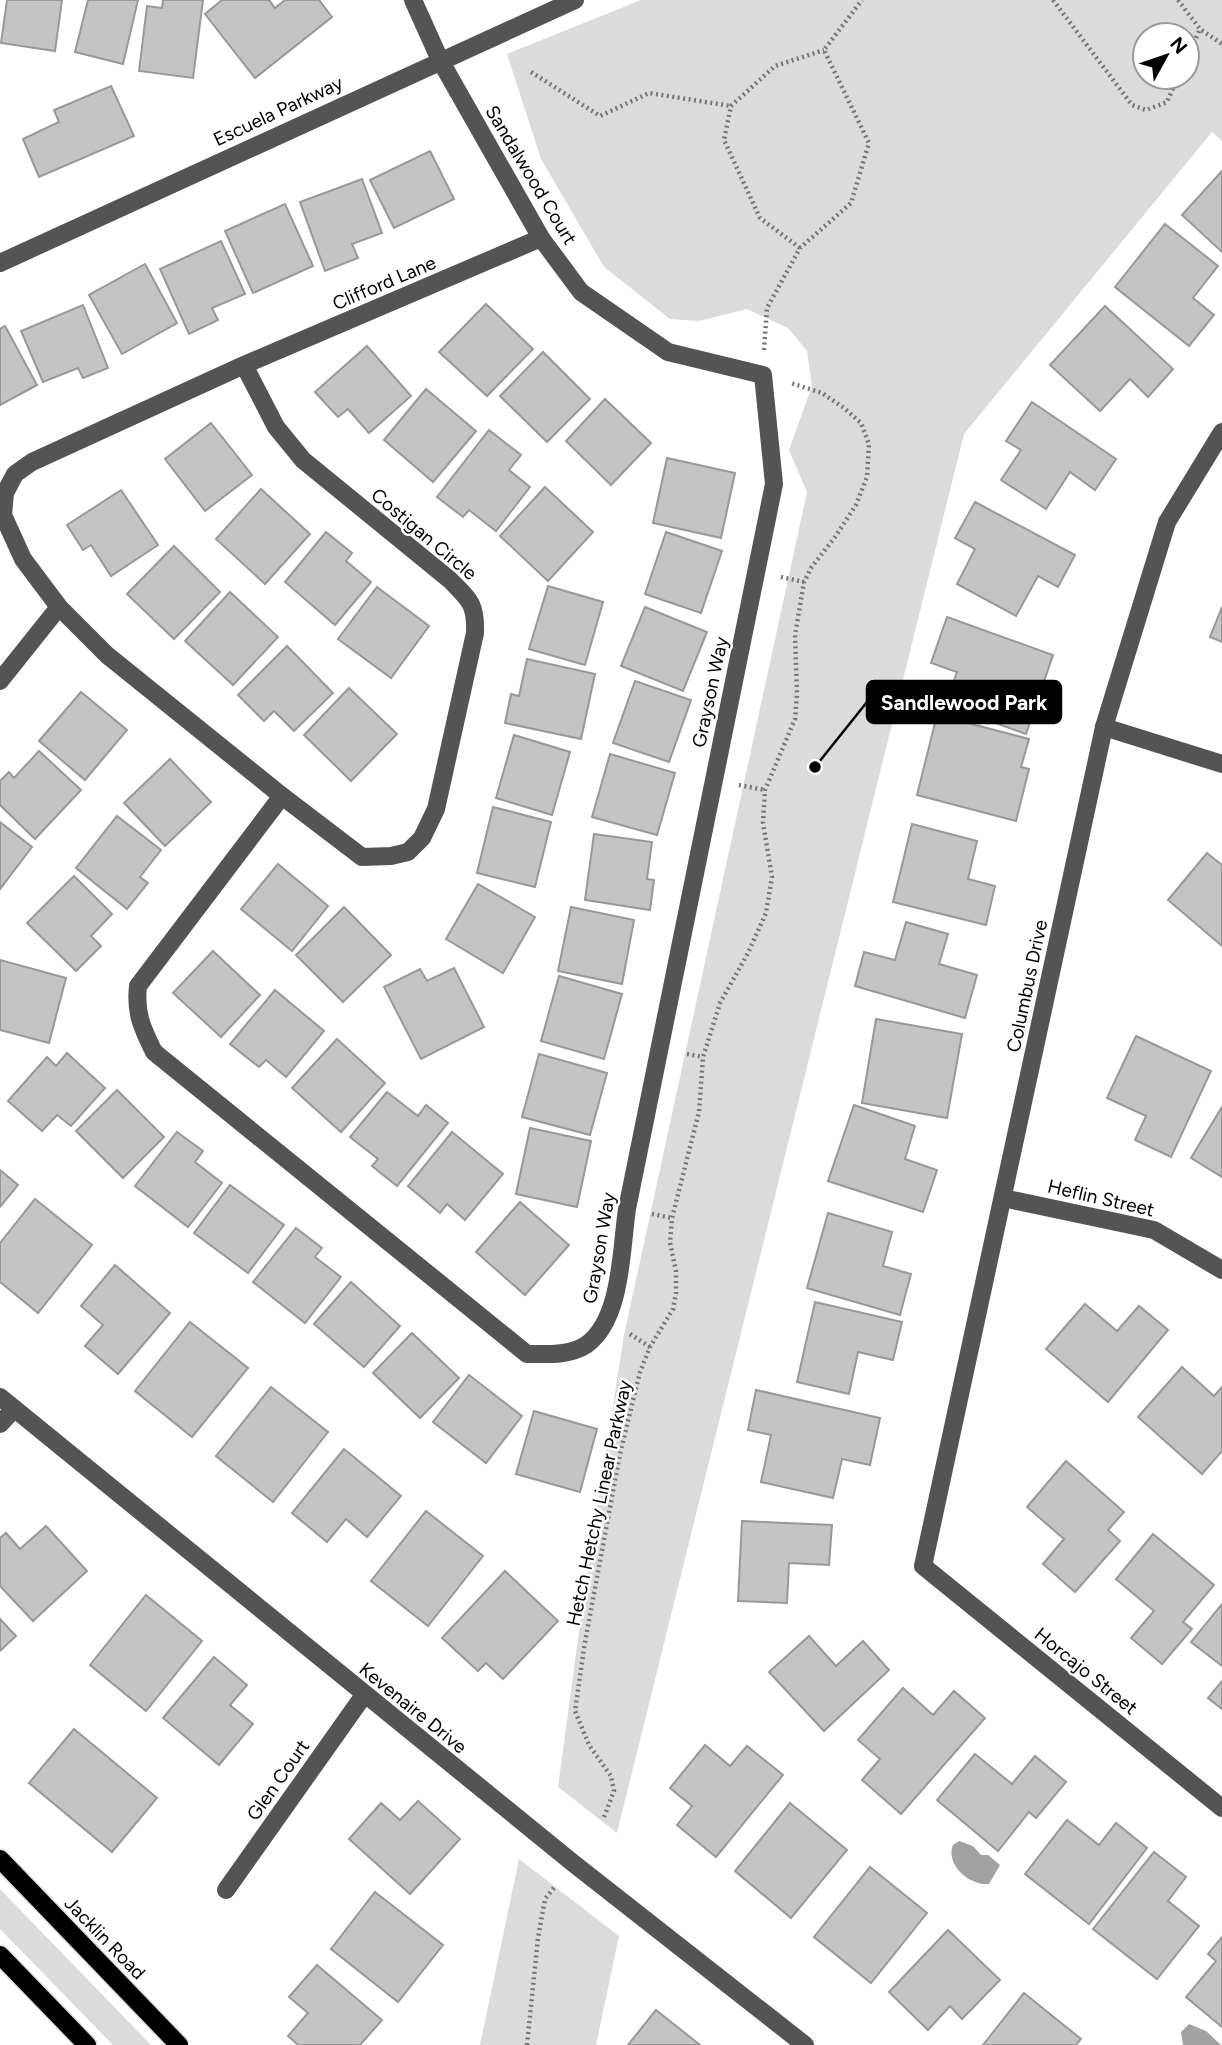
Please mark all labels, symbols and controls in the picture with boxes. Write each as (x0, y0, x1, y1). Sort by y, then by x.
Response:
north arrow (1131, 21, 1201, 91)
text: N (1165, 32, 1192, 58)
street label: Escuela Parkway (210, 71, 346, 151)
street label: Sandalwood Court (480, 101, 582, 249)
street label: Clifford Lane (329, 251, 439, 315)
street label: Costigan Circle (367, 483, 481, 585)
street label: Grayson Way (687, 635, 733, 749)
callout: Sandlewood Park (867, 681, 1061, 723)
text: Sandlewood Park (881, 690, 1048, 715)
street label: Columbus Drive (1002, 918, 1052, 1054)
street label: Heflin Street (1045, 1175, 1157, 1221)
street label: Grayson Way (578, 1191, 620, 1305)
street label: Hetch Hetchy Linear Parkway (562, 1378, 636, 1628)
street label: Horcajo Street (1030, 1623, 1142, 1719)
street label: Kevenaire Drive (355, 1658, 471, 1758)
street label: Glen Court (242, 1735, 314, 1825)
street label: Jacklin Road (60, 1892, 150, 1984)

